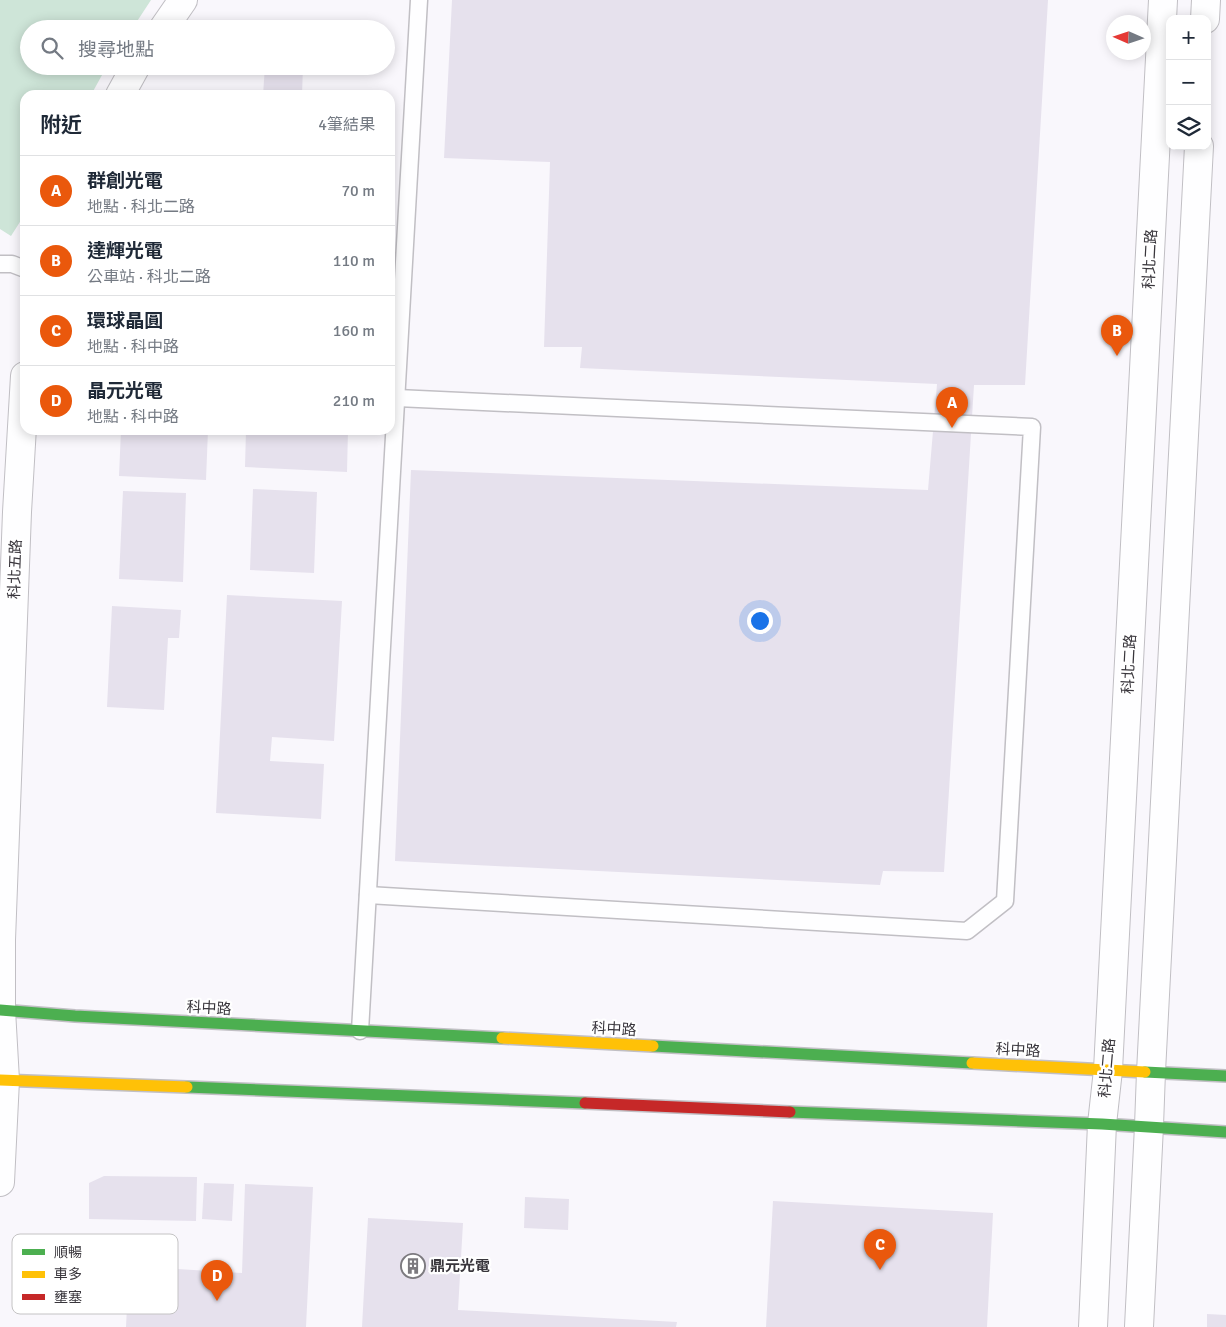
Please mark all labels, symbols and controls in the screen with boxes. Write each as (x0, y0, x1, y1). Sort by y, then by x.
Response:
north arrow (1106, 15, 1151, 60)
map controls (1166, 15, 1211, 150)
button: + (1166, 15, 1211, 60)
search box (20, 20, 395, 75)
icon: search (38, 34, 66, 62)
text: 搜尋地點 (78, 38, 154, 62)
button: − (1166, 60, 1211, 105)
button: layers (1166, 105, 1211, 150)
text: 附近 (40, 112, 82, 138)
text: 4筆結果 (318, 115, 375, 135)
text: 群創光電 (87, 169, 163, 193)
text: A (51, 181, 61, 201)
text: 70 m (341, 181, 375, 201)
text: 地點 · 科北二路 (87, 197, 195, 217)
street label: 科北二路 (1139, 229, 1161, 289)
text: 達輝光電 (87, 239, 163, 263)
text: B (51, 251, 61, 271)
text: 110 m (333, 251, 375, 271)
text: 公車站 · 科北二路 (87, 267, 211, 287)
text: 環球晶圓 (87, 309, 163, 333)
pin: B (1101, 315, 1133, 356)
text: C (51, 321, 61, 341)
text: 160 m (333, 321, 375, 341)
text: 地點 · 科中路 (87, 337, 179, 357)
text: 晶元光電 (87, 379, 163, 403)
pin: A (936, 387, 968, 428)
text: D (51, 391, 61, 411)
text: 210 m (333, 391, 375, 411)
text: 地點 · 科中路 (87, 407, 179, 427)
street label: 科北五路 (5, 539, 25, 599)
your location (747, 608, 773, 634)
street label: 科北二路 (1118, 634, 1140, 694)
street label: 科中路 (186, 998, 232, 1018)
street label: 科中路 (591, 1019, 637, 1039)
street label: 科北二路 (1095, 1037, 1119, 1099)
street label: 科中路 (995, 1040, 1041, 1060)
pin: C (864, 1229, 896, 1270)
legend (12, 1234, 178, 1314)
text: 順暢 (54, 1244, 82, 1261)
building icon: 鼎元光電 (400, 1253, 426, 1279)
place label: 鼎元光電 (430, 1257, 490, 1275)
pin: D (201, 1260, 233, 1301)
text: 車多 (54, 1266, 82, 1283)
text: 壅塞 (54, 1289, 82, 1306)

